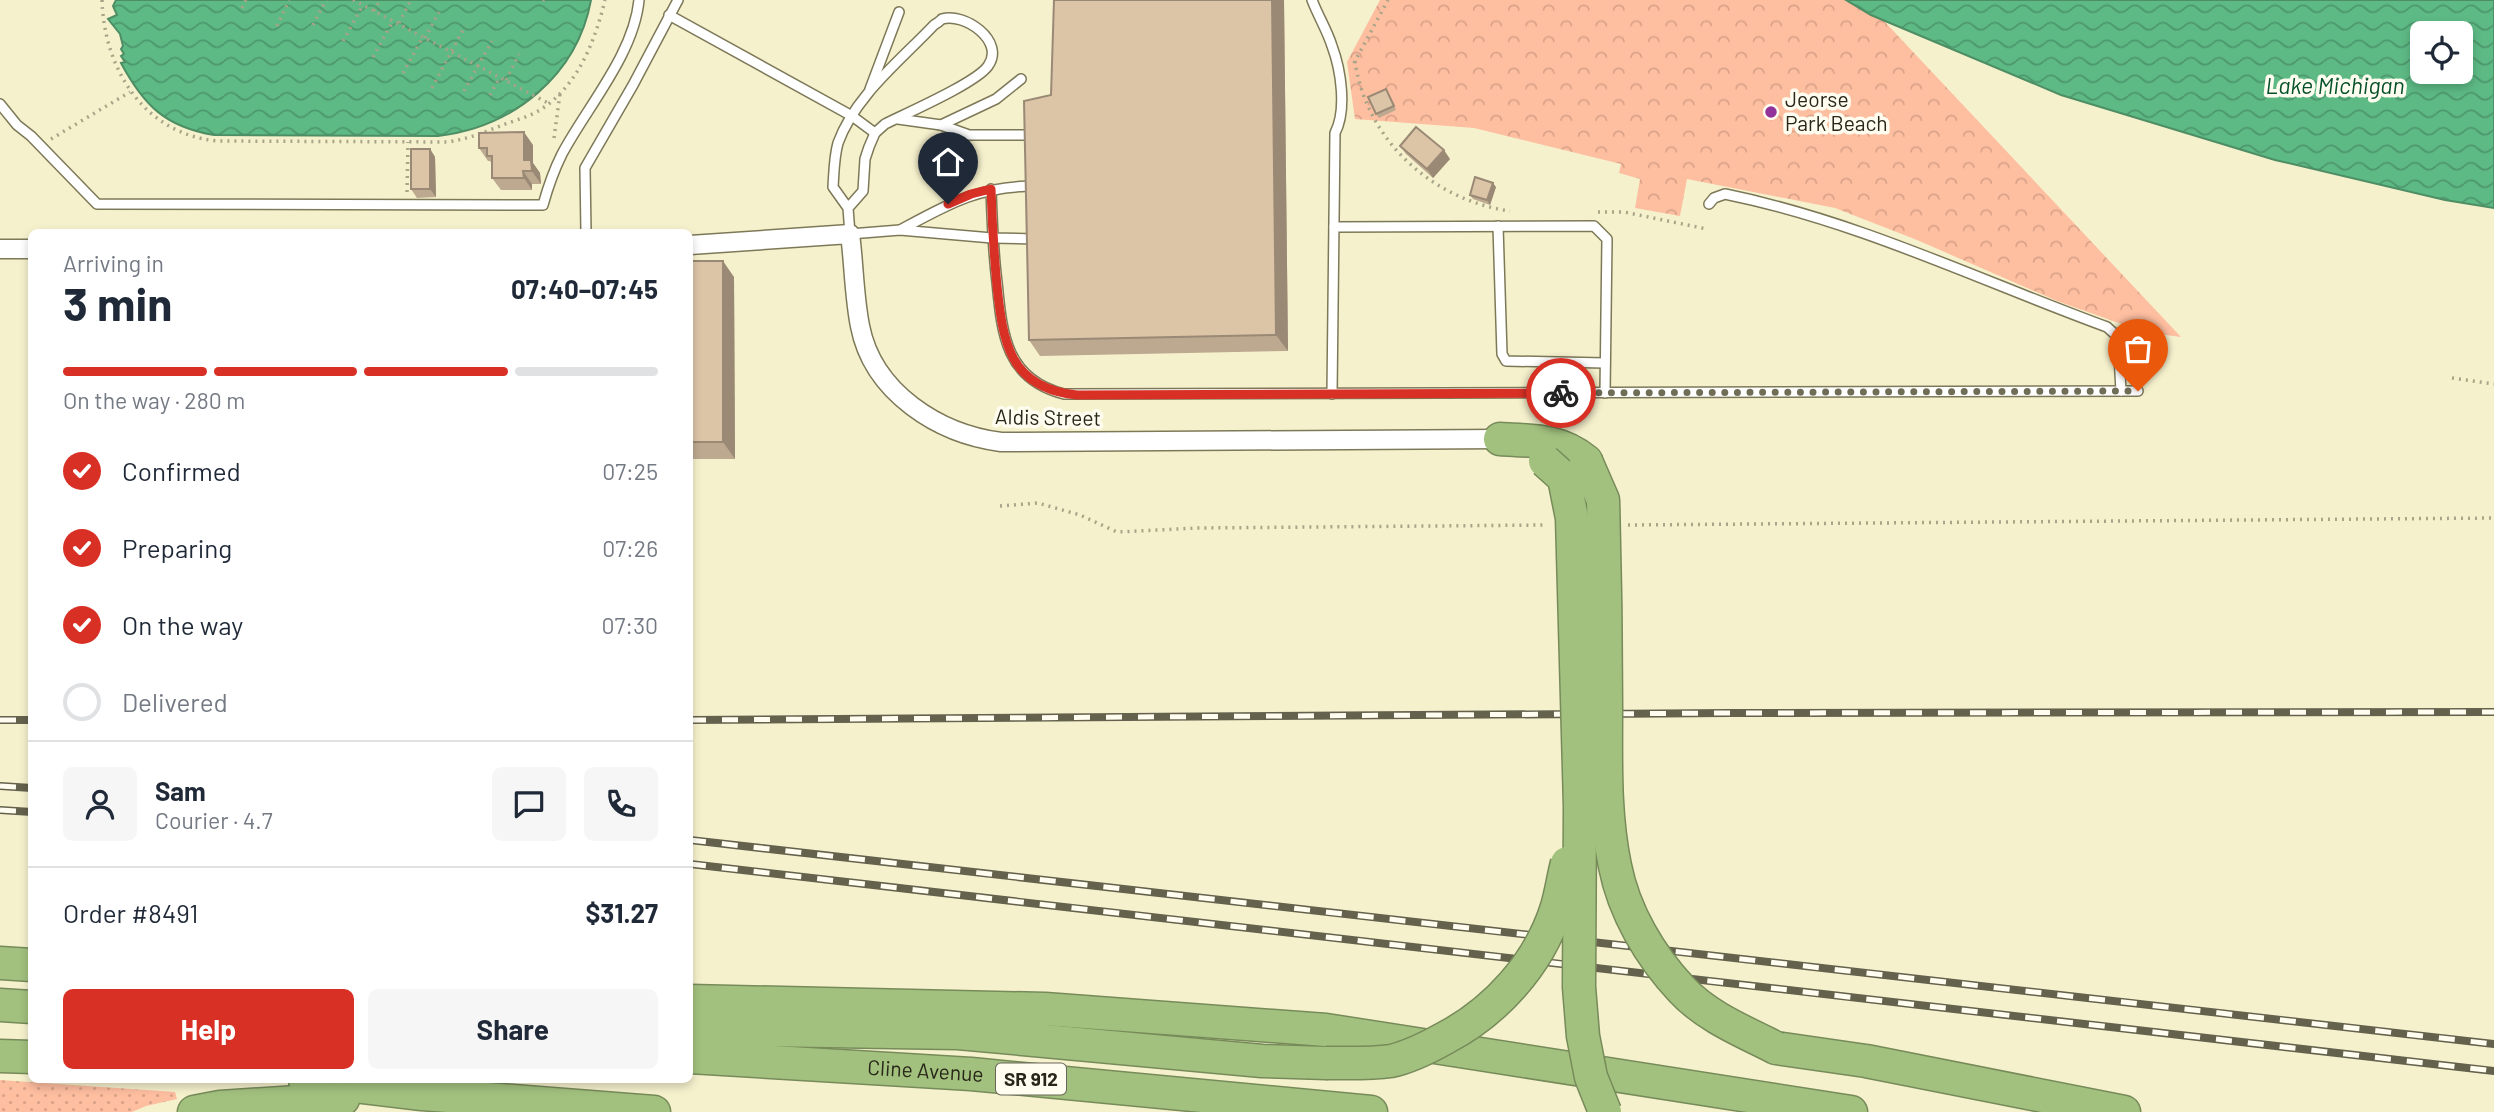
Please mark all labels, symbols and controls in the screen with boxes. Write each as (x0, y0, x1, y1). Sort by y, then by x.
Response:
map controls (2410, 21, 2473, 84)
button: locate (2410, 21, 2473, 84)
water label: Lake Michigan (2265, 71, 2405, 99)
place label: Jeorse Park Beach (1785, 86, 1888, 135)
marker: Jeorse Park Beach (1763, 104, 1779, 120)
pin (918, 132, 978, 204)
icon: home (929, 143, 967, 181)
text: Arriving in (63, 249, 164, 277)
text: 07:40–07:45 (511, 273, 658, 304)
text: 3 min (63, 275, 172, 330)
pin (2108, 319, 2168, 391)
icon: bag (2119, 330, 2157, 368)
courier (1526, 358, 1596, 428)
icon: bike (1542, 374, 1580, 412)
text: On the way · 280 m (63, 386, 245, 414)
street label: Aldis Street (995, 403, 1101, 430)
icon: check (63, 452, 101, 490)
text: Confirmed (122, 455, 241, 486)
text: 07:25 (602, 457, 658, 485)
icon: check (63, 529, 101, 567)
text: Preparing (122, 532, 232, 563)
text: 07:26 (602, 534, 658, 562)
icon: check (63, 606, 101, 644)
text: On the way (122, 609, 243, 640)
text: 07:30 (601, 611, 658, 639)
text: Delivered (122, 686, 228, 717)
button: person (63, 767, 137, 841)
button: chat (492, 767, 566, 841)
button: phone (584, 767, 658, 841)
text: Sam (155, 775, 206, 806)
text: Courier · 4.7 (155, 806, 273, 834)
text: Order #8491 (63, 897, 198, 928)
text: $31.27 (585, 897, 658, 928)
button: Help (63, 989, 354, 1069)
button: Share (368, 989, 658, 1069)
street label: Cline Avenue (867, 1054, 985, 1086)
road number: SR 912 (996, 1064, 1066, 1094)

